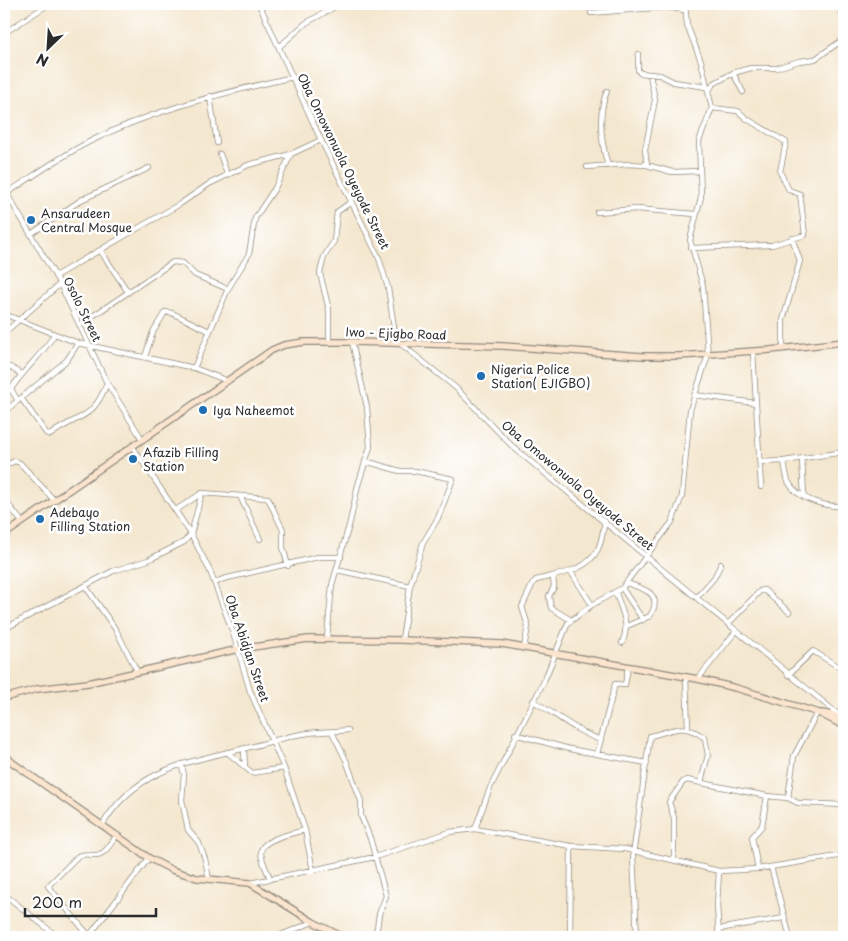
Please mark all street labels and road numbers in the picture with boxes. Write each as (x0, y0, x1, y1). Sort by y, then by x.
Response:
street label: Oba Omowonuola Oyeyode Street (293, 70, 395, 252)
street label: Osolo Street (59, 273, 107, 345)
street label: Iwo - Ejigbo Road (345, 322, 447, 344)
street label: Oba Omowonuola Oyeyode Street (498, 416, 658, 554)
street label: Oba Abidjan Street (221, 592, 275, 704)

